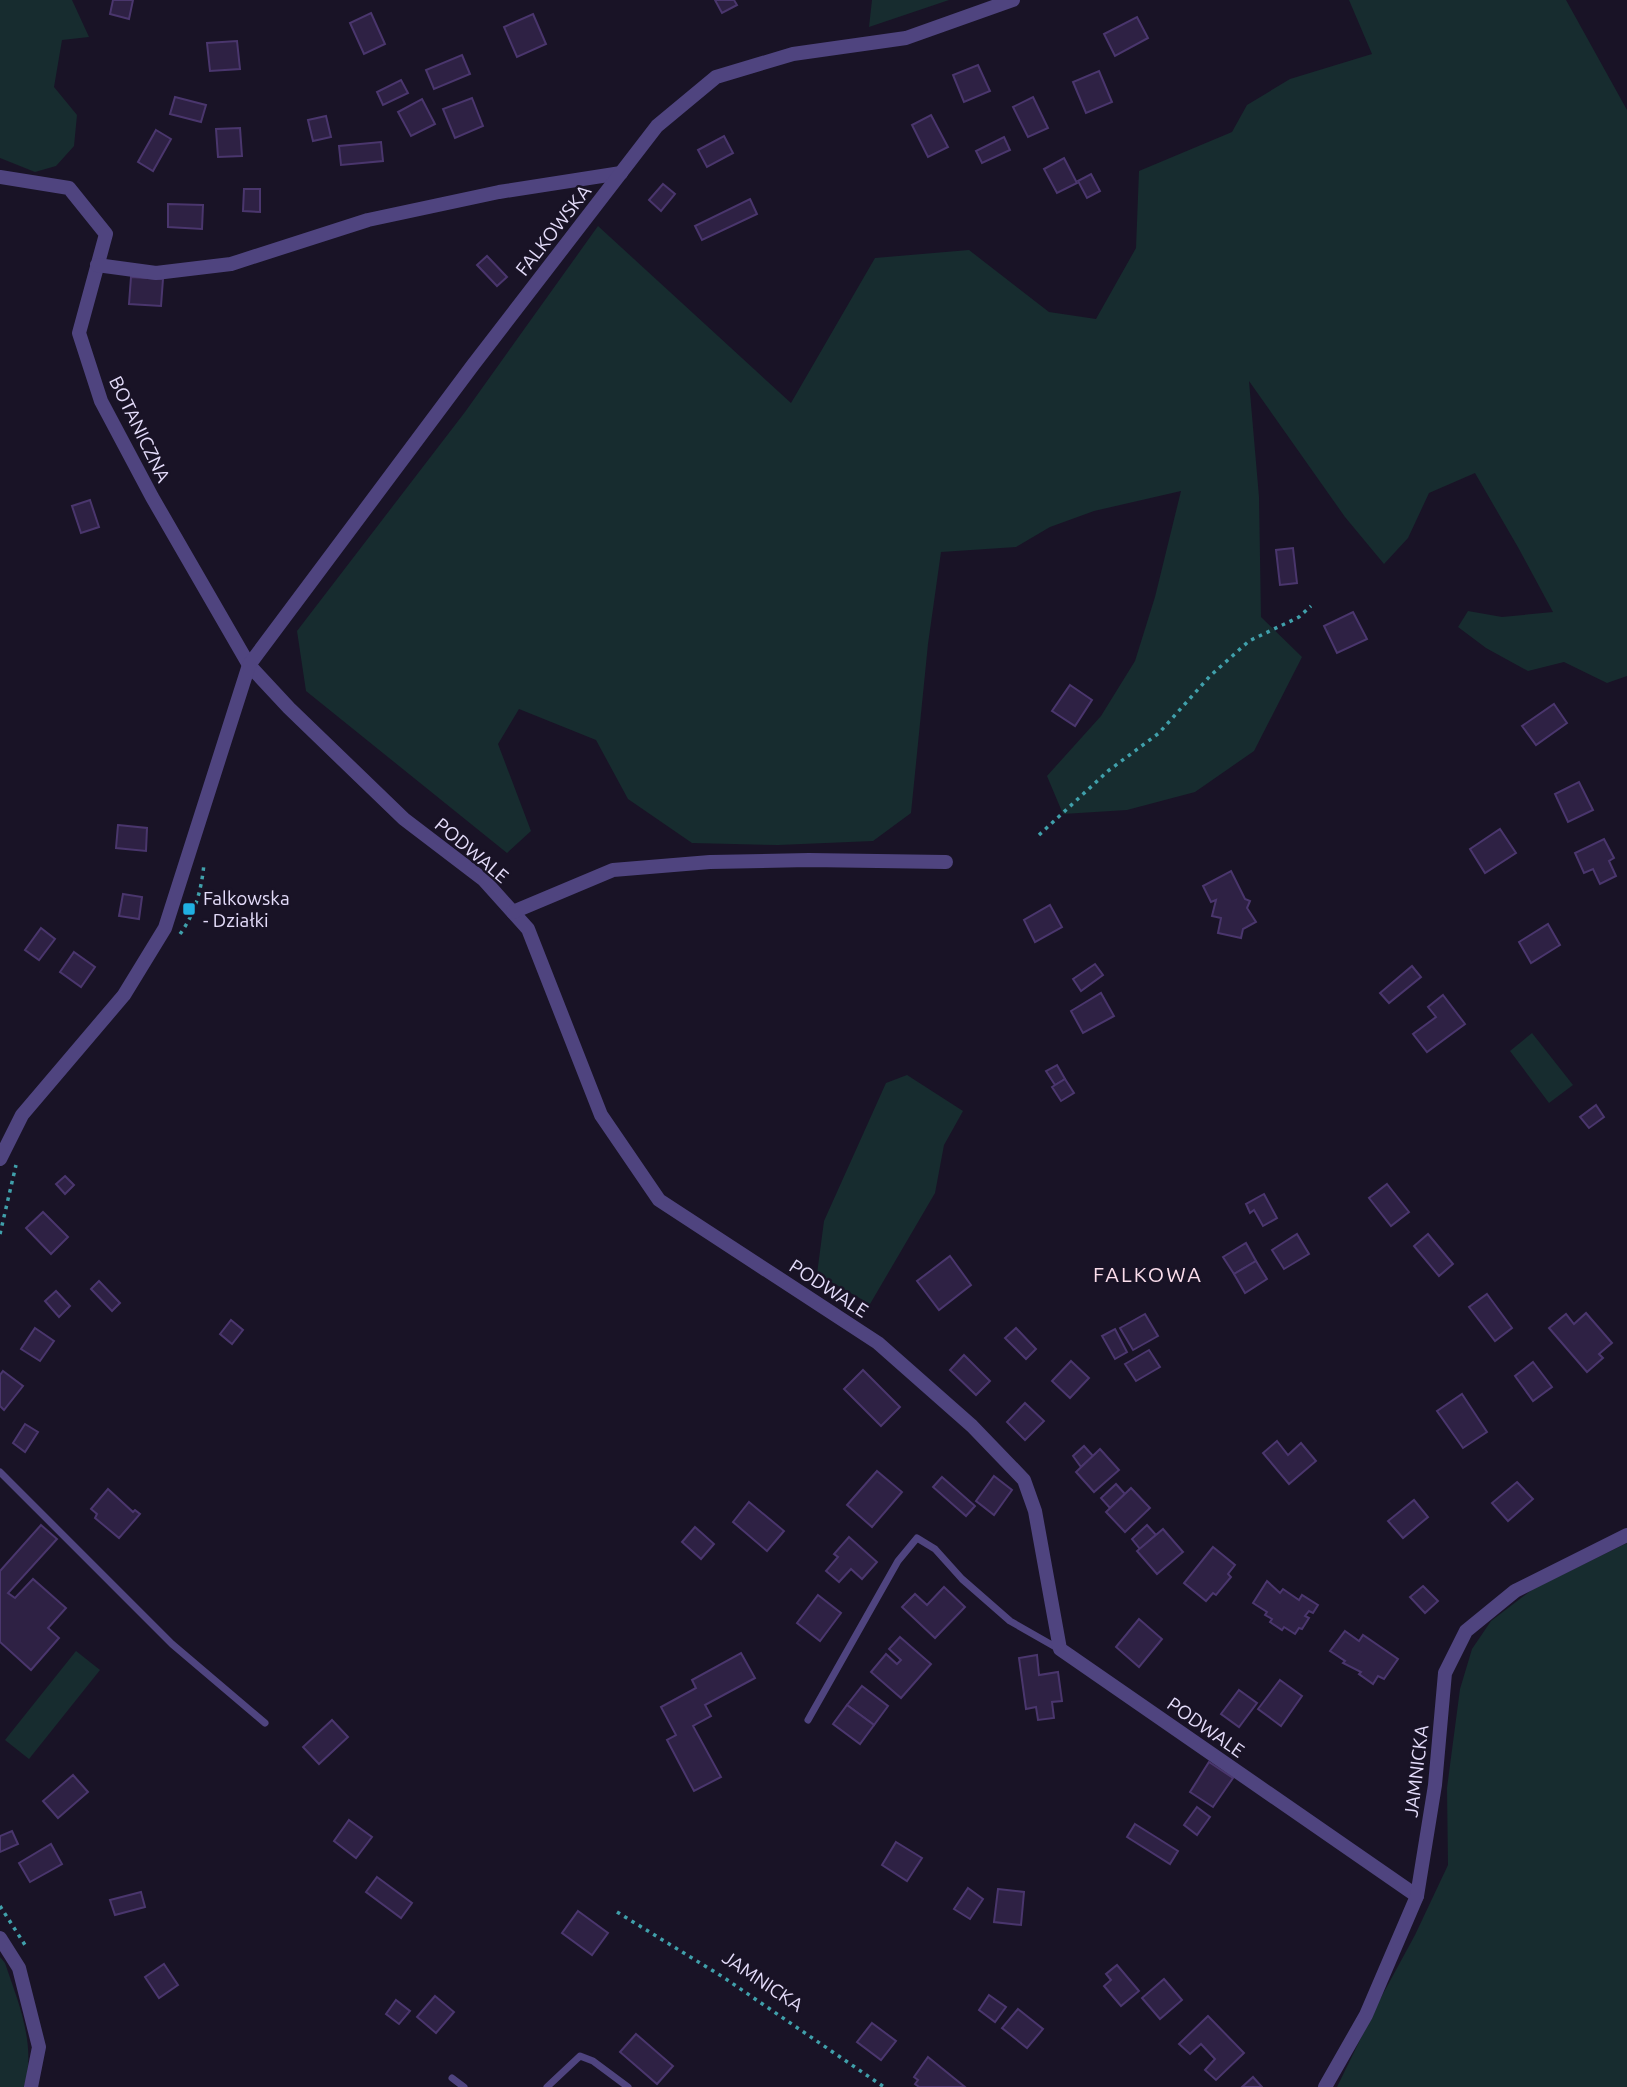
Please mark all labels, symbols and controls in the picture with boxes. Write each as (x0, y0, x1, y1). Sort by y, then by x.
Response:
street label: FALKOWSKA (511, 180, 596, 280)
street label: BOTANICZNA (105, 372, 175, 486)
street label: PODWALE (431, 813, 513, 887)
place label: Falkowska - Działki (203, 887, 290, 931)
marker: Falkowska - Działki (181, 901, 197, 917)
street label: PODWALE (786, 1254, 872, 1322)
district label: FALKOWA (1093, 1262, 1203, 1286)
street label: PODWALE (1163, 1692, 1249, 1762)
street label: JAMNICKA (1399, 1723, 1433, 1818)
street label: JAMNICKA (718, 1946, 808, 2016)

